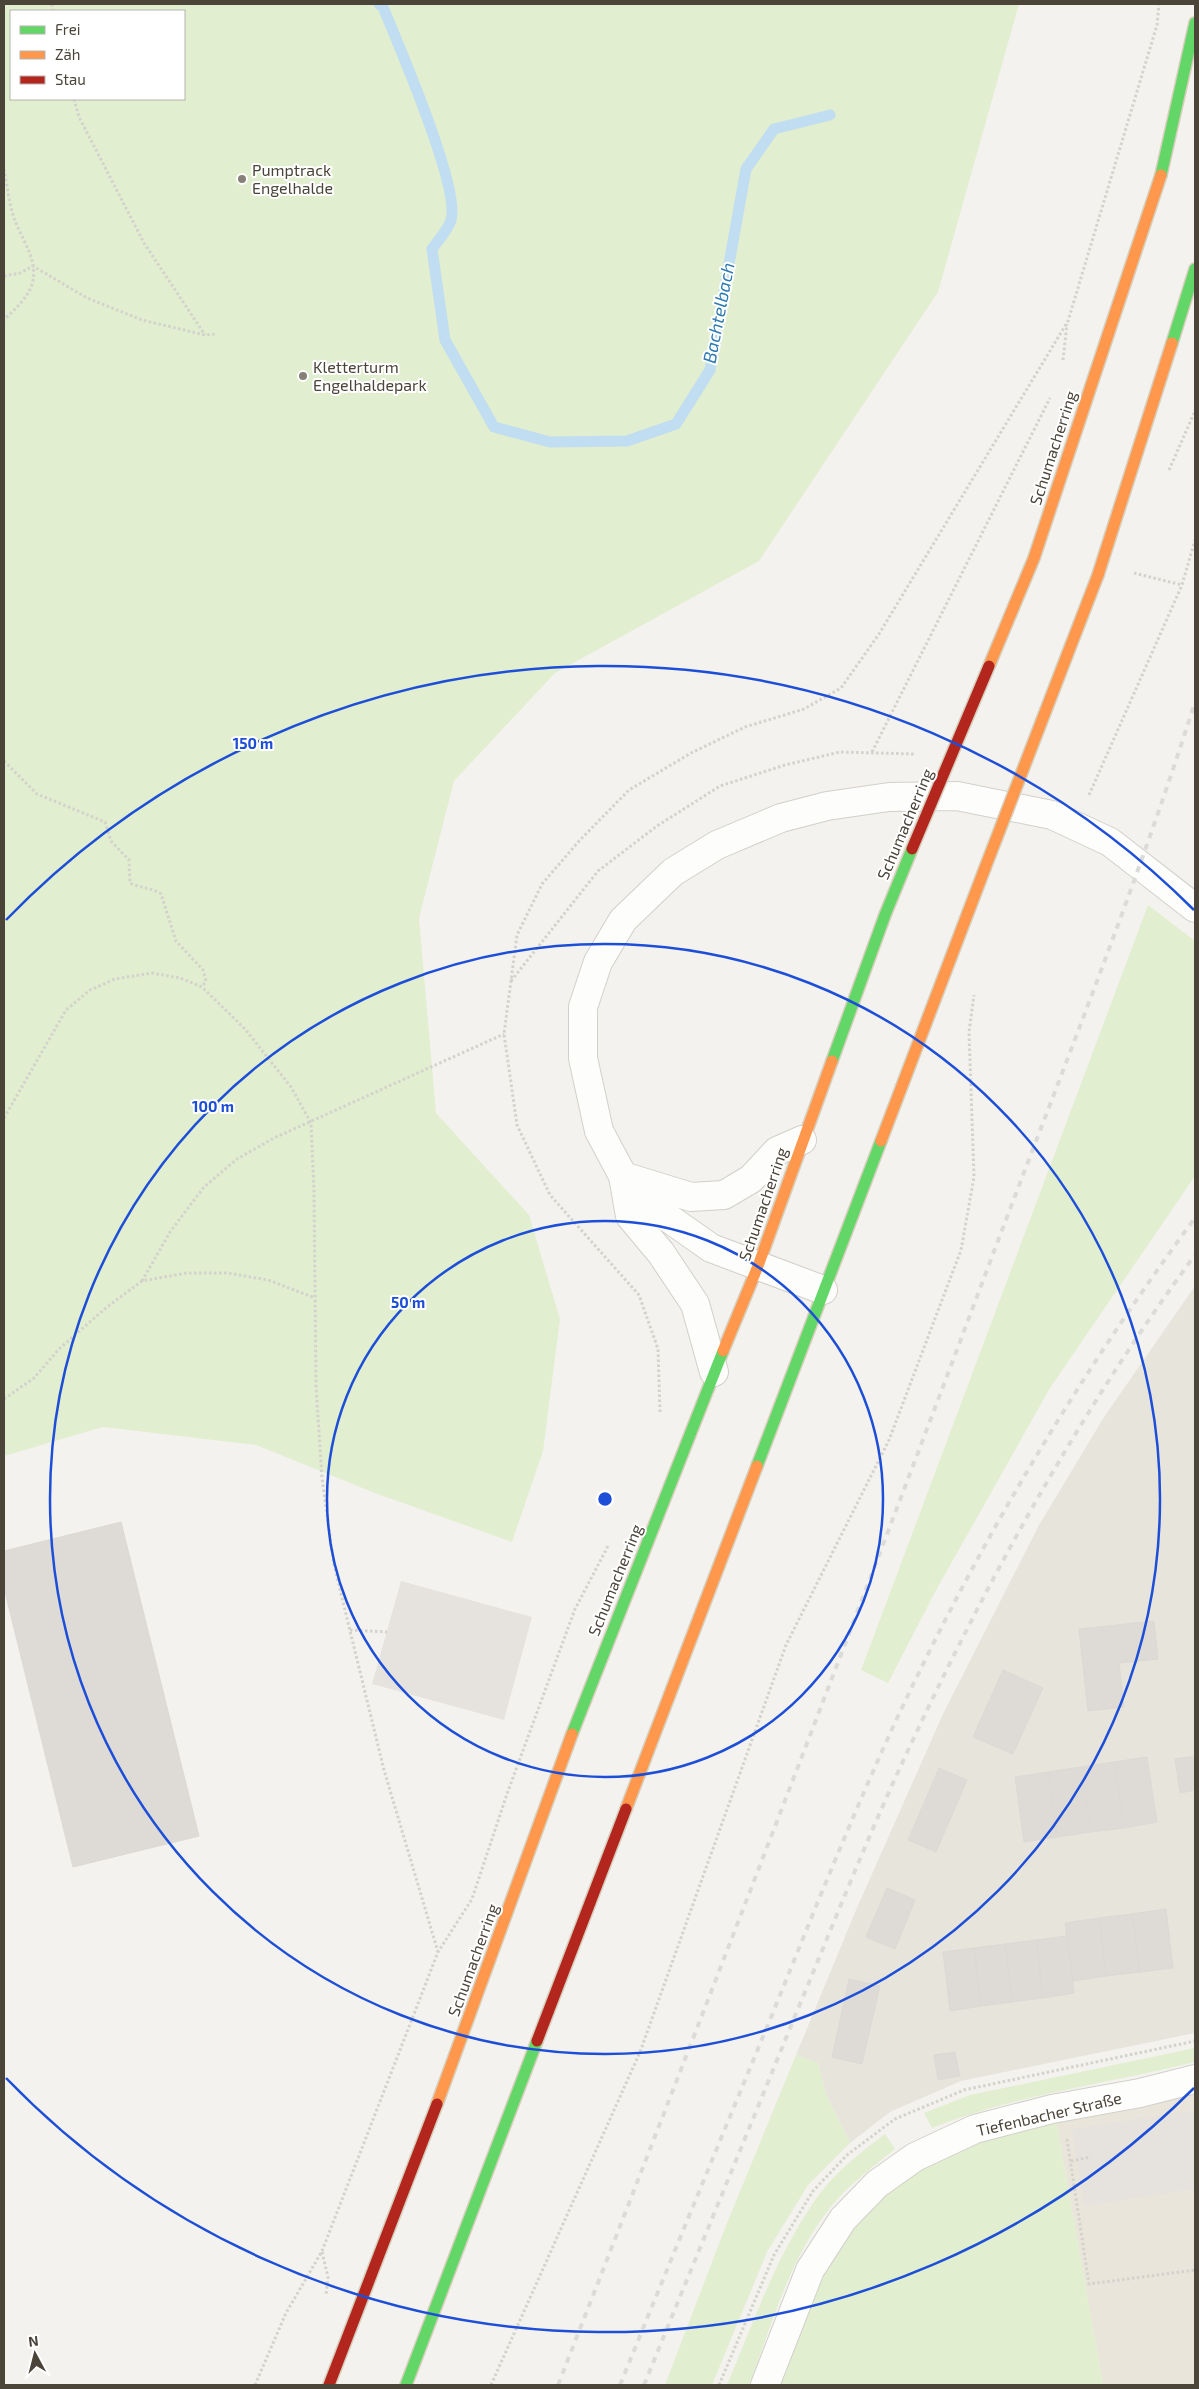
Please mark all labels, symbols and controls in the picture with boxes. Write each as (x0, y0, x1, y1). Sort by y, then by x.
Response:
legend (10, 10, 185, 100)
text: Frei (55, 20, 80, 38)
text: Zäh (55, 45, 80, 63)
text: Stau (55, 70, 86, 88)
place label: Pumptrack Engelhalde (252, 160, 333, 197)
marker: Pumptrack Engelhalde (236, 173, 248, 185)
water label: Bachtelbach (697, 261, 739, 365)
place label: Kletterturm Engelhaldepark (313, 357, 427, 394)
marker: Kletterturm Engelhaldepark (297, 370, 309, 382)
street label: Schumacherring (1025, 388, 1080, 507)
text: 150 m (233, 734, 273, 752)
street label: Schumacherring (873, 765, 937, 882)
text: 100 m (192, 1097, 234, 1115)
street label: Schumacherring (734, 1145, 791, 1263)
text: 50 m (391, 1293, 425, 1311)
centre of rings (596, 1490, 614, 1508)
street label: Schumacherring (583, 1521, 646, 1638)
street label: Schumacherring (443, 1901, 502, 2019)
street label: Tiefenbacher Straße (974, 2088, 1123, 2139)
north arrow (10, 2329, 60, 2379)
text: N (27, 2332, 39, 2350)

